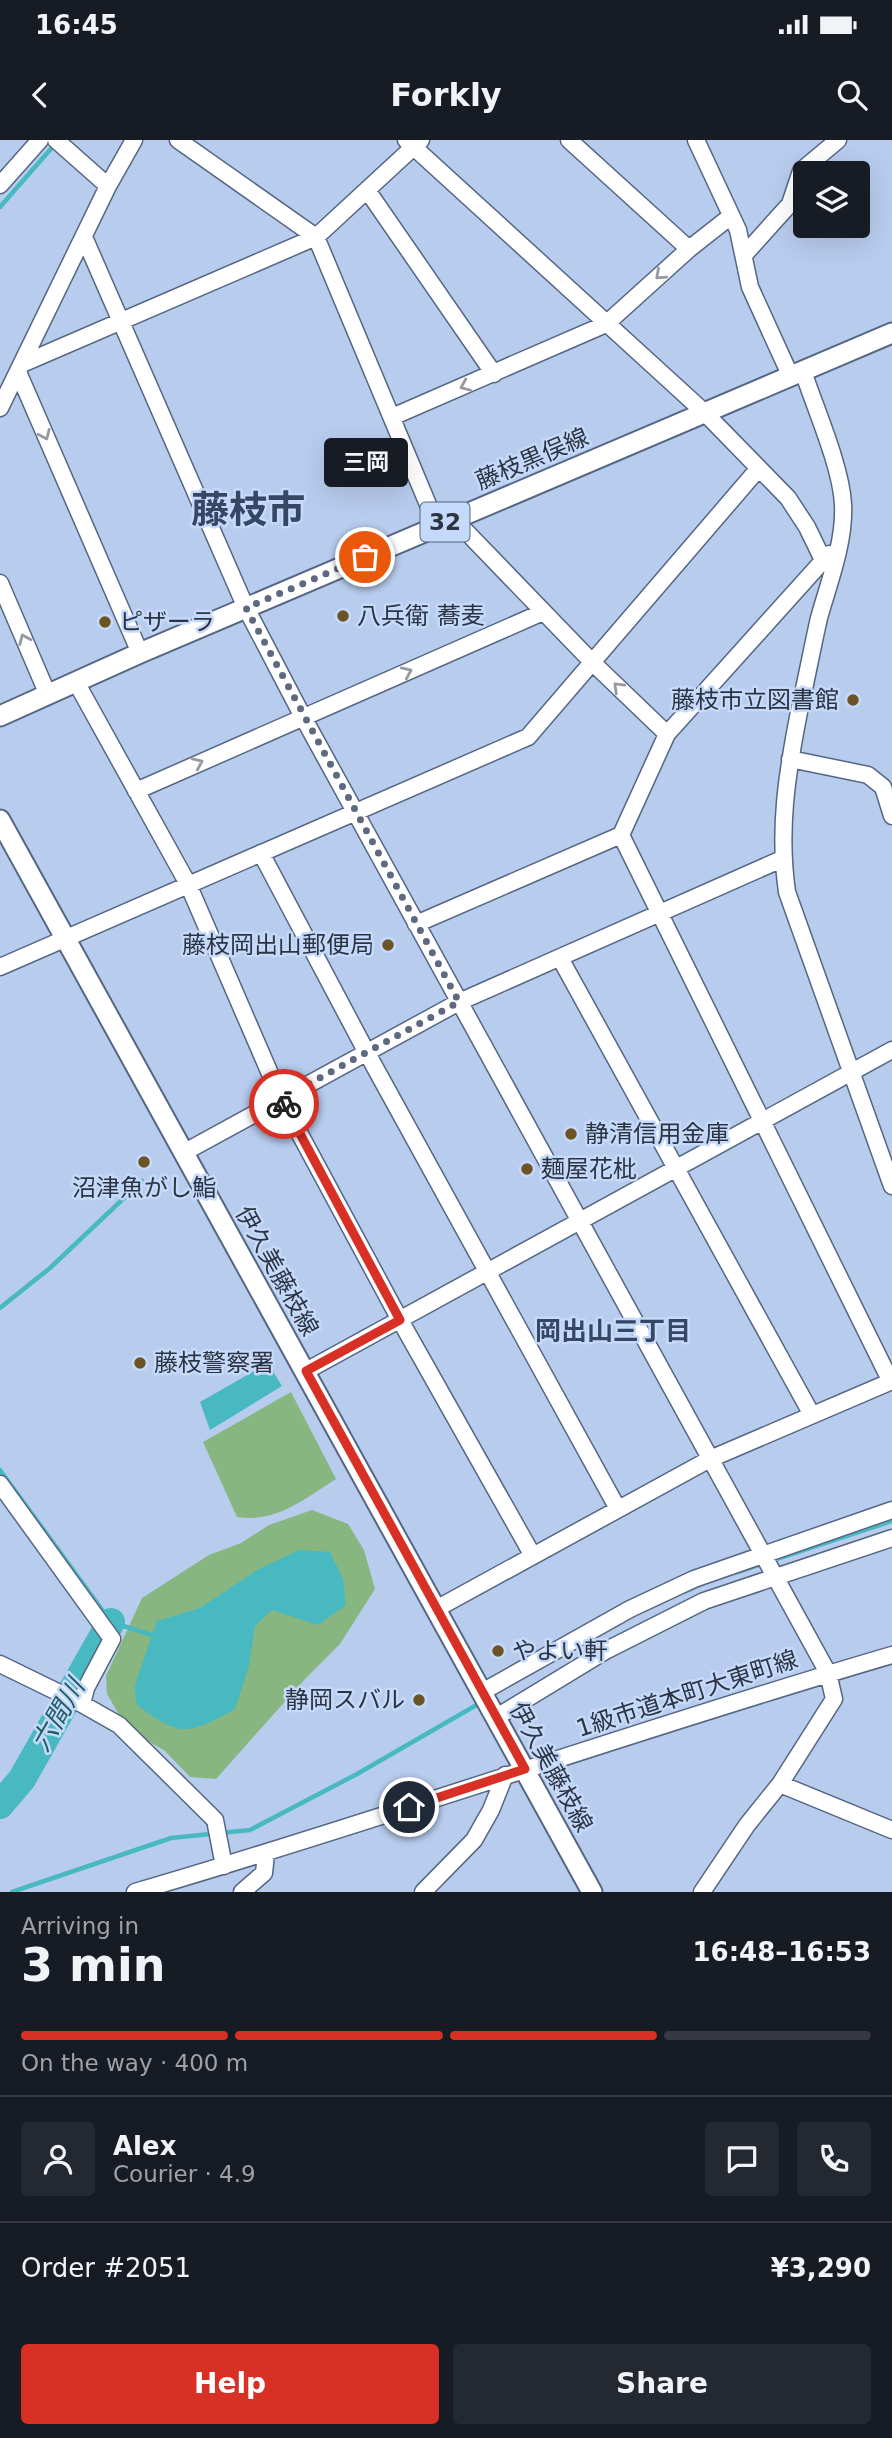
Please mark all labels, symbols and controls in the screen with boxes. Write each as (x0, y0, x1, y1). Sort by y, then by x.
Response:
text: 16:45 (35, 10, 118, 40)
icon: back (21, 76, 59, 114)
text: Forkly (390, 76, 502, 114)
icon: search (833, 76, 871, 114)
map controls (793, 161, 870, 238)
button: layers (793, 161, 870, 238)
one-way arrow (655, 267, 668, 279)
one-way arrow (459, 378, 471, 392)
street label: 藤枝黒俣線 (471, 423, 593, 495)
one-way arrow (37, 427, 51, 440)
callout: 三岡 (323, 438, 407, 487)
text: 三岡 (343, 449, 389, 475)
district label: 藤枝市 (191, 488, 305, 532)
road number: 32 (420, 502, 470, 542)
pin (335, 527, 395, 587)
icon: bag (346, 538, 384, 576)
place label: 八兵衛 蕎麦 (357, 602, 485, 630)
place label: ピザーラ (119, 608, 215, 636)
marker: 八兵衛 蕎麦 (335, 608, 351, 624)
marker: ピザーラ (97, 614, 113, 630)
one-way arrow (18, 634, 32, 647)
one-way arrow (400, 666, 412, 680)
one-way arrow (613, 682, 626, 695)
place label: 藤枝市立図書館 (671, 686, 839, 714)
marker: 藤枝市立図書館 (845, 692, 861, 708)
one-way arrow (191, 757, 204, 771)
place label: 藤枝岡出山郵便局 (182, 931, 374, 959)
marker: 藤枝岡出山郵便局 (380, 937, 396, 953)
courier (249, 1069, 319, 1139)
icon: bike (265, 1085, 303, 1123)
place label: 静清信用金庫 (585, 1120, 729, 1148)
marker: 静清信用金庫 (563, 1126, 579, 1142)
marker: 沼津魚がし鮨 (136, 1154, 152, 1170)
place label: 麺屋花枇 (541, 1155, 637, 1183)
marker: 麺屋花枇 (519, 1161, 535, 1177)
place label: 沼津魚がし鮨 (72, 1174, 216, 1202)
street label: 伊久美藤枝線 (230, 1201, 324, 1341)
district label: 岡出山三丁目 (535, 1316, 691, 1346)
place label: 藤枝警察署 (154, 1349, 274, 1377)
marker: 藤枝警察署 (132, 1355, 148, 1371)
place label: やよい軒 (512, 1637, 608, 1665)
marker: やよい軒 (490, 1643, 506, 1659)
street label: 1級市道本町大東町線 (573, 1645, 801, 1743)
water label: 六間川 (26, 1671, 92, 1756)
place label: 静岡スバル (285, 1686, 405, 1714)
marker: 静岡スバル (411, 1692, 427, 1708)
street label: 伊久美藤枝線 (504, 1697, 598, 1837)
pin (379, 1777, 439, 1837)
icon: home (390, 1788, 428, 1826)
text: Arriving in (21, 1913, 139, 1939)
text: 16:48–16:53 (692, 1937, 871, 1967)
text: 3 min (21, 1938, 165, 1992)
text: On the way · 400 m (21, 2050, 248, 2076)
button: person (21, 2122, 95, 2196)
button: chat (705, 2122, 779, 2196)
button: phone (797, 2122, 871, 2196)
text: Alex (113, 2131, 176, 2161)
text: Courier · 4.9 (113, 2161, 256, 2187)
text: Order #2051 (21, 2253, 191, 2283)
text: ¥3,290 (771, 2253, 871, 2283)
button: Help (21, 2344, 439, 2424)
button: Share (453, 2344, 871, 2424)

